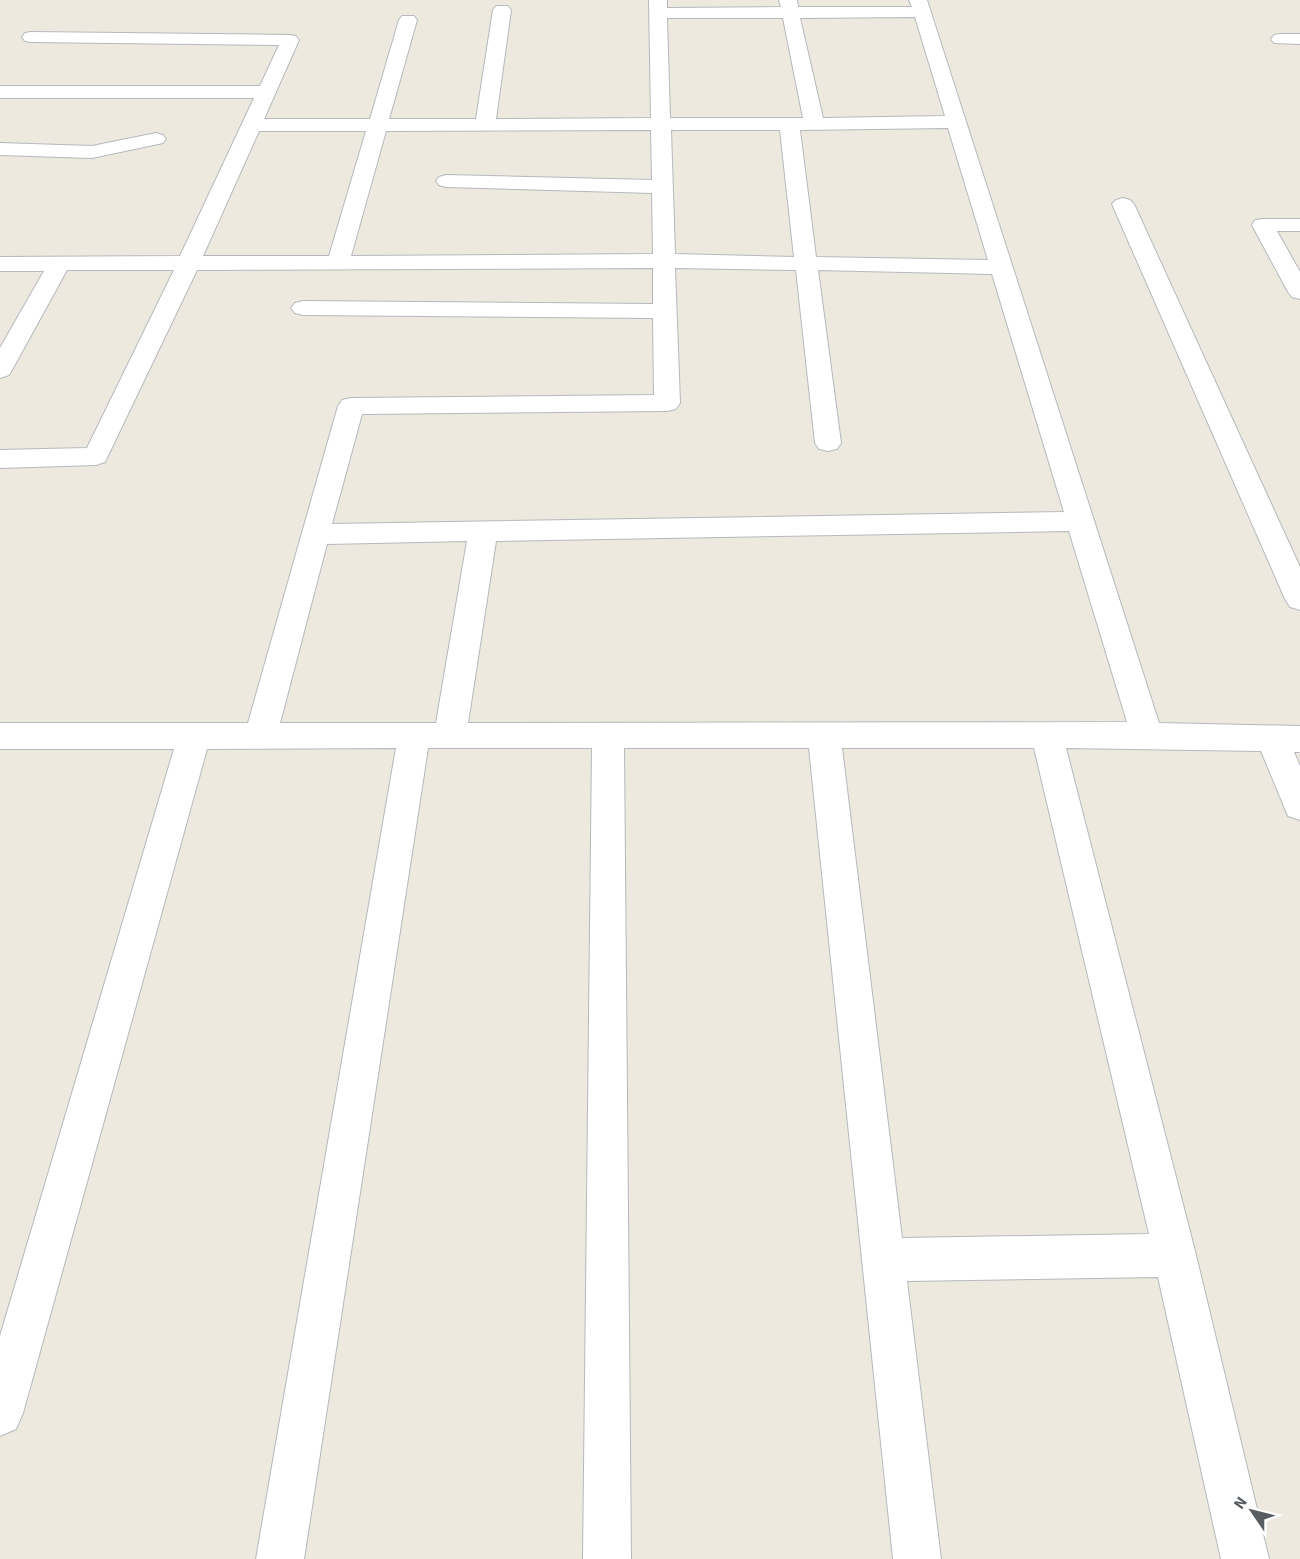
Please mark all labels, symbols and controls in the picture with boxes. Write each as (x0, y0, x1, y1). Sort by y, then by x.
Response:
north arrow (1222, 1481, 1282, 1541)
text: N (1228, 1492, 1253, 1514)

